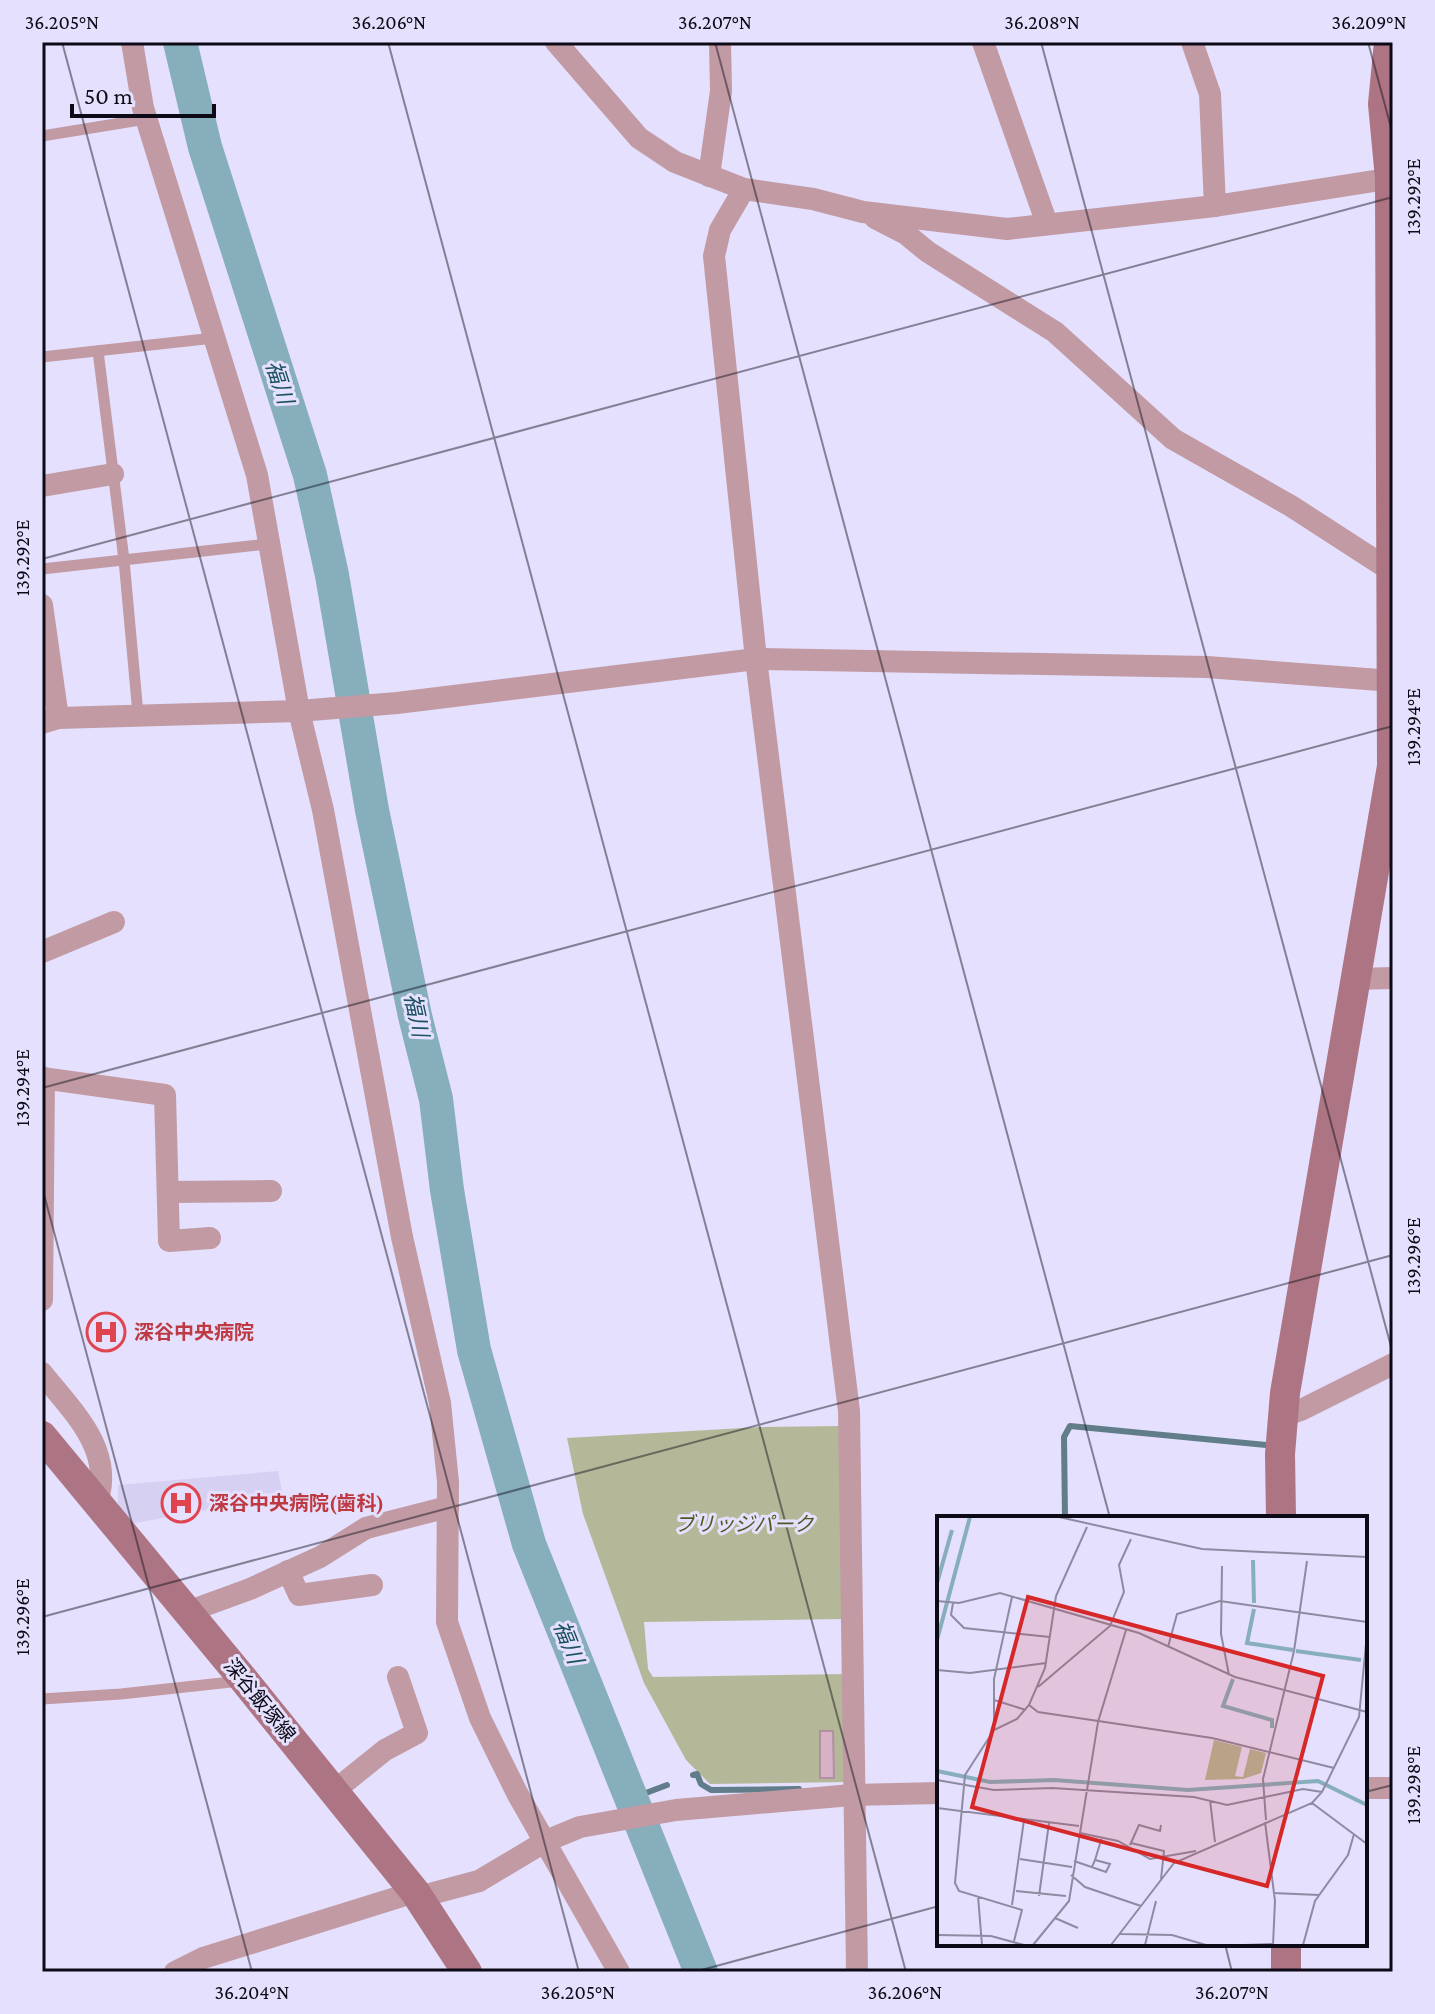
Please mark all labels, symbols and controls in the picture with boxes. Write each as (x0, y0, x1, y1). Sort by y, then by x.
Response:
text: 36.205°N (25, 11, 99, 33)
text: 36.206°N (352, 11, 426, 33)
text: 36.207°N (678, 11, 752, 33)
text: 36.208°N (1004, 11, 1080, 33)
text: 36.209°N (1331, 11, 1407, 33)
scale bar (72, 68, 214, 118)
text: 50 m (84, 82, 133, 109)
text: 139.292°E (1402, 159, 1424, 235)
water label: 福川 (261, 357, 299, 409)
text: 139.292°E (11, 520, 33, 596)
text: 139.294°E (1402, 688, 1424, 766)
water label: 福川 (400, 991, 434, 1041)
text: 139.294°E (11, 1049, 33, 1127)
text: 139.296°E (1402, 1217, 1424, 1295)
hospital icon: 深谷中央病院 (85, 1311, 127, 1353)
place label: 深谷中央病院 (134, 1321, 254, 1343)
hospital icon: 深谷中央病院(歯科) (160, 1482, 202, 1524)
place label: 深谷中央病院(歯科) (209, 1492, 384, 1515)
park label: ブリッジパーク (675, 1513, 814, 1535)
inset map (937, 1516, 1367, 1946)
text: 139.296°E (11, 1578, 33, 1656)
water label: 福川 (549, 1617, 589, 1669)
street label: 深谷飯塚線 (220, 1654, 300, 1746)
text: 139.298°E (1402, 1746, 1424, 1824)
text: 36.204°N (214, 1981, 290, 2003)
text: 36.205°N (541, 1981, 615, 2003)
text: 36.206°N (868, 1981, 942, 2003)
text: 36.207°N (1195, 1981, 1269, 2003)

